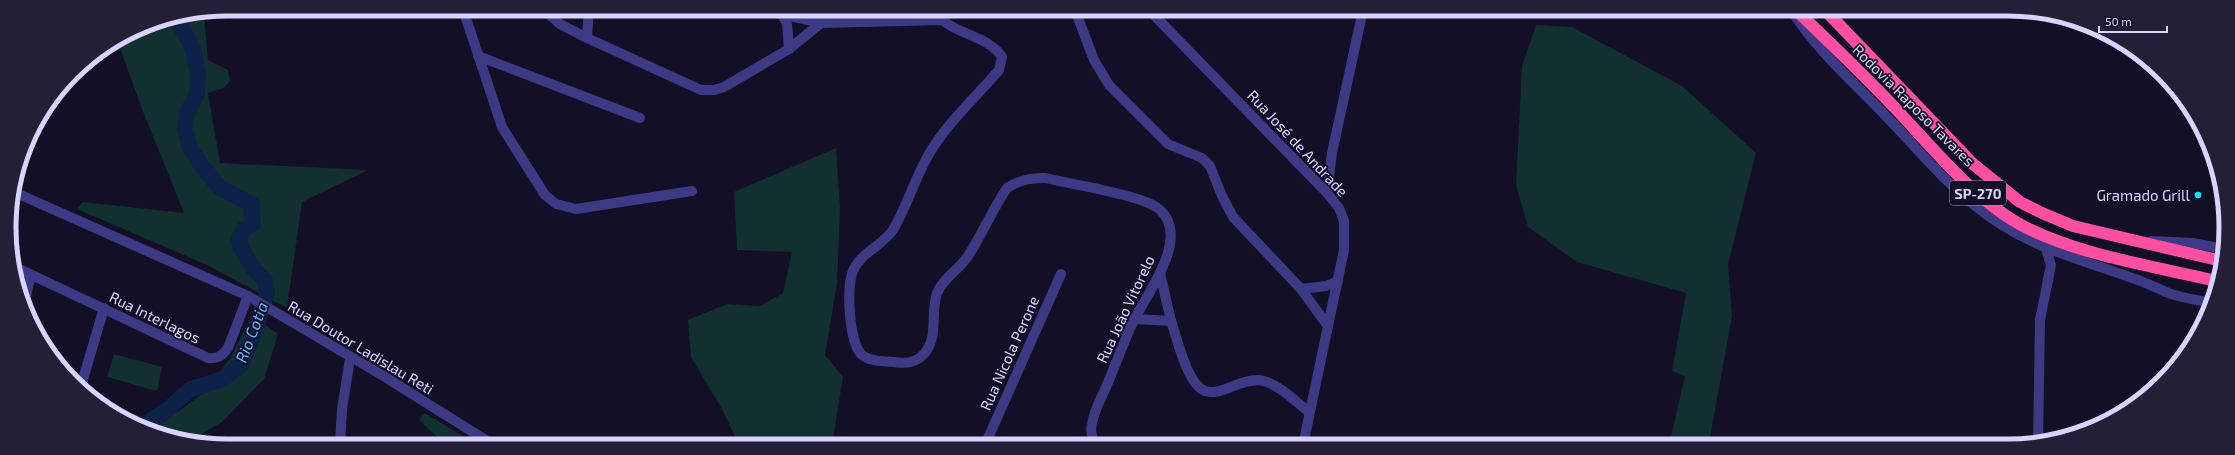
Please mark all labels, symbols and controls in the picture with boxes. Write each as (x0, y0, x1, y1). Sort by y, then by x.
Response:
scale bar (2099, 8, 2167, 34)
text: 50 m (2105, 14, 2132, 28)
street label: Rodovia Raposo Tavares (1849, 40, 1979, 170)
street label: Rua José de Andrade (1244, 86, 1352, 200)
road number: SP-270 (1950, 181, 2006, 205)
place label: Gramado Grill (2096, 186, 2191, 204)
marker: Gramado Grill (2193, 190, 2203, 200)
street label: Rua João Vitorelo (1092, 252, 1158, 366)
street label: Rua Interlagos (107, 287, 203, 347)
street label: Rua Nicola Perone (976, 293, 1042, 413)
street label: Rua Doutor Ladislau Reti (285, 296, 437, 398)
water label: Rio Cotia (231, 299, 271, 365)

